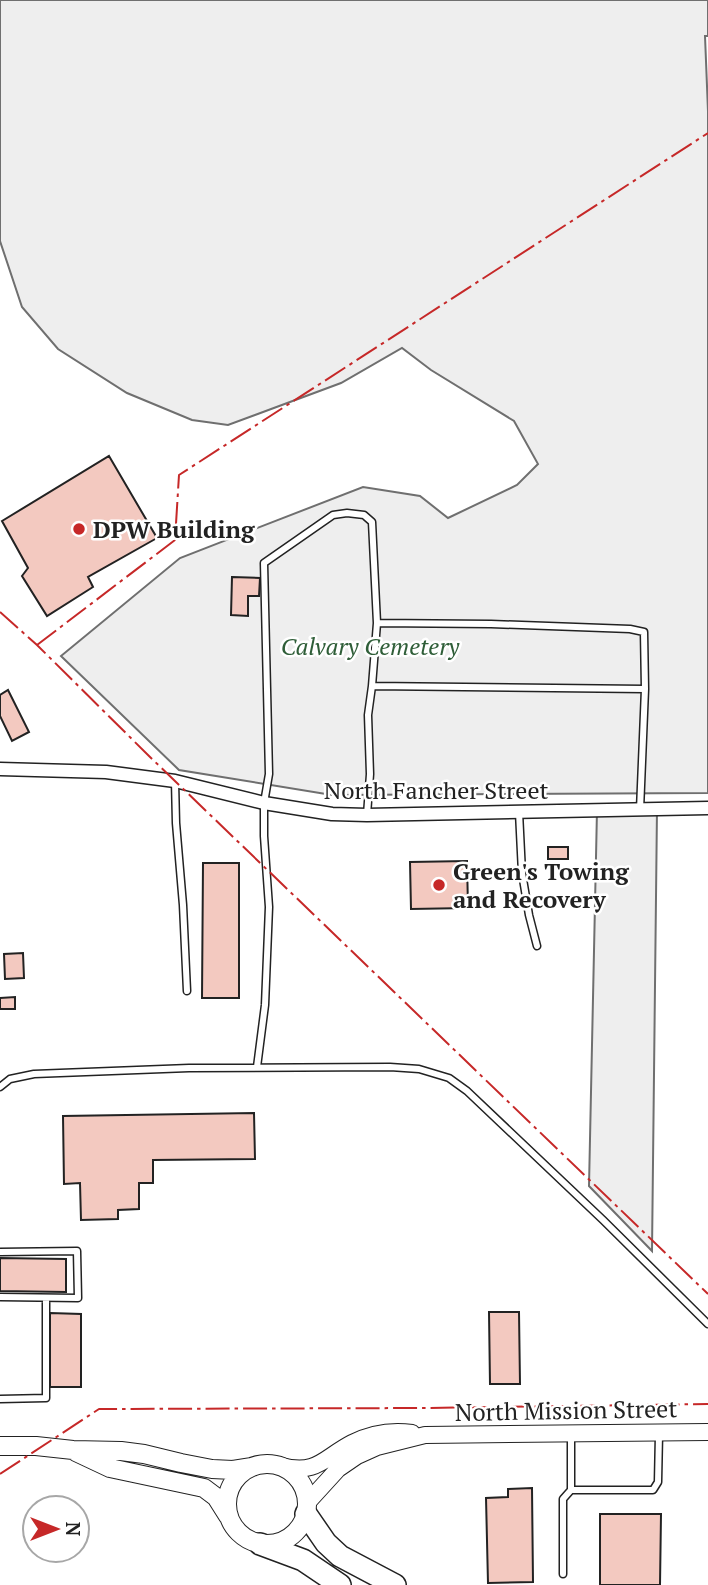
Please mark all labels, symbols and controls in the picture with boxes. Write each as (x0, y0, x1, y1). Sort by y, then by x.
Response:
place label: DPW Building (93, 513, 255, 545)
marker: DPW Building (71, 521, 87, 537)
park label: Calvary Cemetery (281, 630, 460, 662)
street label: North Fancher Street (324, 774, 548, 806)
place label: Green's Towing and Recovery (453, 855, 629, 915)
marker: Green's Towing and Recovery (431, 877, 447, 893)
street label: North Mission Street (455, 1392, 678, 1428)
north arrow (21, 1494, 91, 1564)
text: N (61, 1522, 86, 1537)

